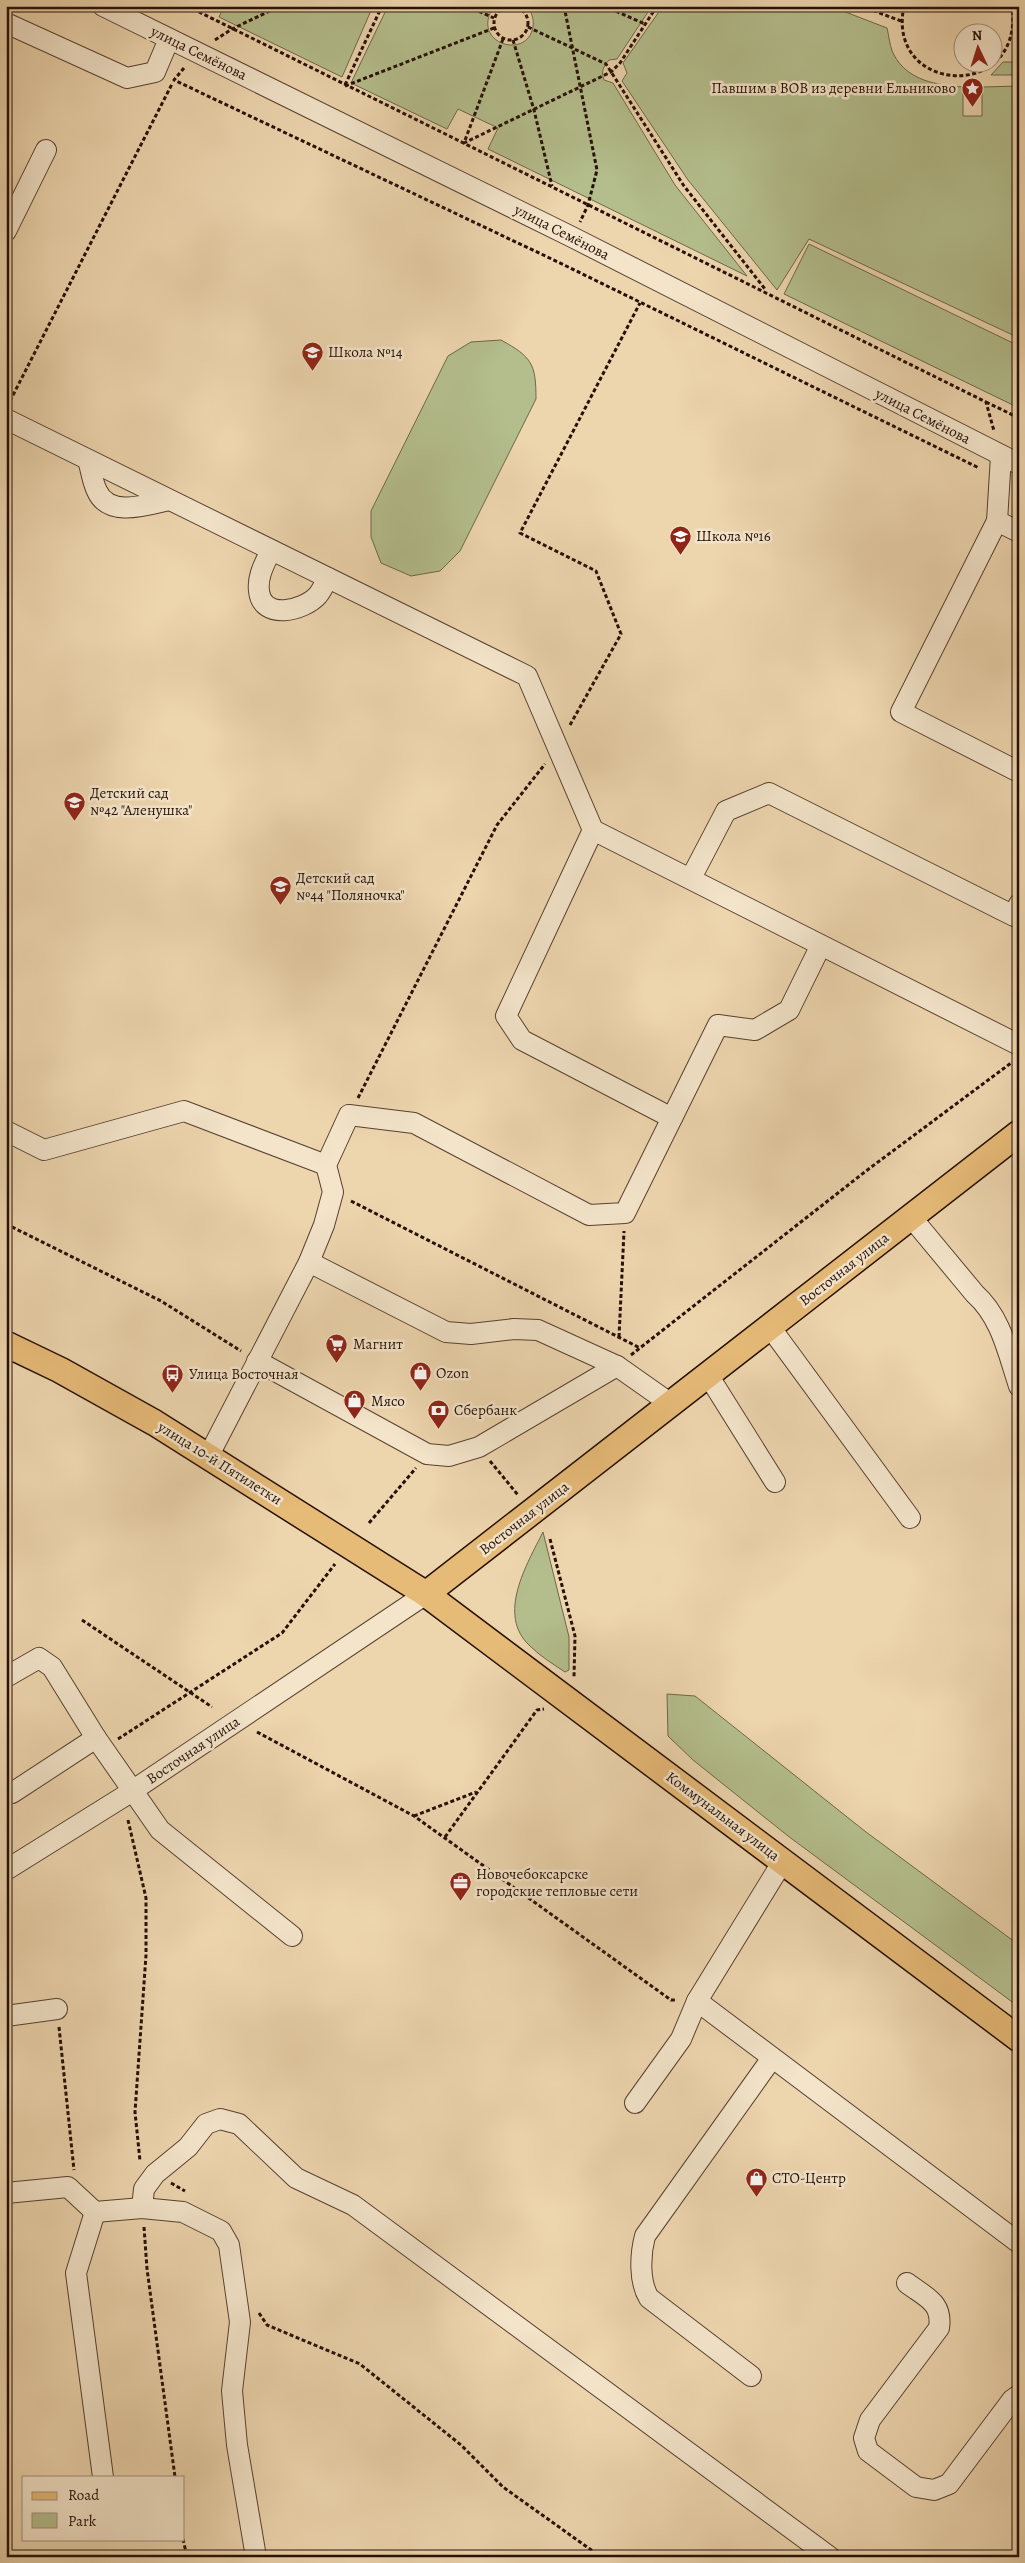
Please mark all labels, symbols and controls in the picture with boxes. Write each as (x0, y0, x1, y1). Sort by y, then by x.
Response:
street label: улица Семёнова (147, 21, 250, 85)
north arrow (952, 22, 1002, 72)
text: N (971, 26, 983, 45)
place icon: Павшим в ВОВ из деревни Ельниково (960, 76, 984, 107)
place label: Павшим в ВОВ из деревни Ельниково (711, 78, 956, 98)
street label: улица Семёнова (510, 199, 613, 265)
school or university icon: Школа №14 (300, 340, 324, 371)
place label: Школа №14 (328, 342, 403, 362)
street label: улица Семёнова (871, 383, 974, 449)
school or university icon: Школа №16 (668, 524, 692, 555)
place label: Школа №16 (696, 526, 771, 546)
place label: Детский сад №42 "Аленушка" (90, 783, 192, 820)
school or university icon: Детский сад №42 "Аленушка" (62, 790, 86, 821)
place label: Детский сад №44 "Поляночка" (296, 868, 405, 905)
school or university icon: Детский сад №44 "Поляночка" (268, 875, 292, 906)
street label: Восточная улица (795, 1228, 893, 1310)
supermarket icon: Магнит (325, 1332, 349, 1363)
place label: Магнит (353, 1334, 403, 1354)
shop icon: Ozon (408, 1361, 432, 1392)
bus stop icon: Улица Восточная (161, 1362, 185, 1393)
place label: Ozon (436, 1363, 469, 1383)
place label: Улица Восточная (189, 1364, 298, 1384)
shop icon: Мясо (343, 1389, 367, 1420)
place label: Мясо (371, 1391, 405, 1411)
bank icon: Сбербанк (426, 1398, 450, 1429)
place label: Сбербанк (454, 1400, 517, 1420)
street label: улица 10-й Пятилетки (153, 1416, 286, 1509)
street label: Восточная улица (475, 1477, 573, 1559)
street label: Восточная улица (142, 1711, 244, 1789)
street label: Коммунальная улица (662, 1767, 784, 1865)
place label: Новочебоксарске городские тепловые сети (476, 1864, 638, 1901)
office icon: Новочебоксарске городские тепловые сети (448, 1871, 472, 1902)
shop icon: СТО-Центр (744, 2166, 768, 2197)
place label: СТО-Центр (772, 2168, 846, 2188)
legend (22, 2476, 185, 2540)
text: Road (68, 2485, 100, 2505)
text: Park (68, 2511, 97, 2531)

